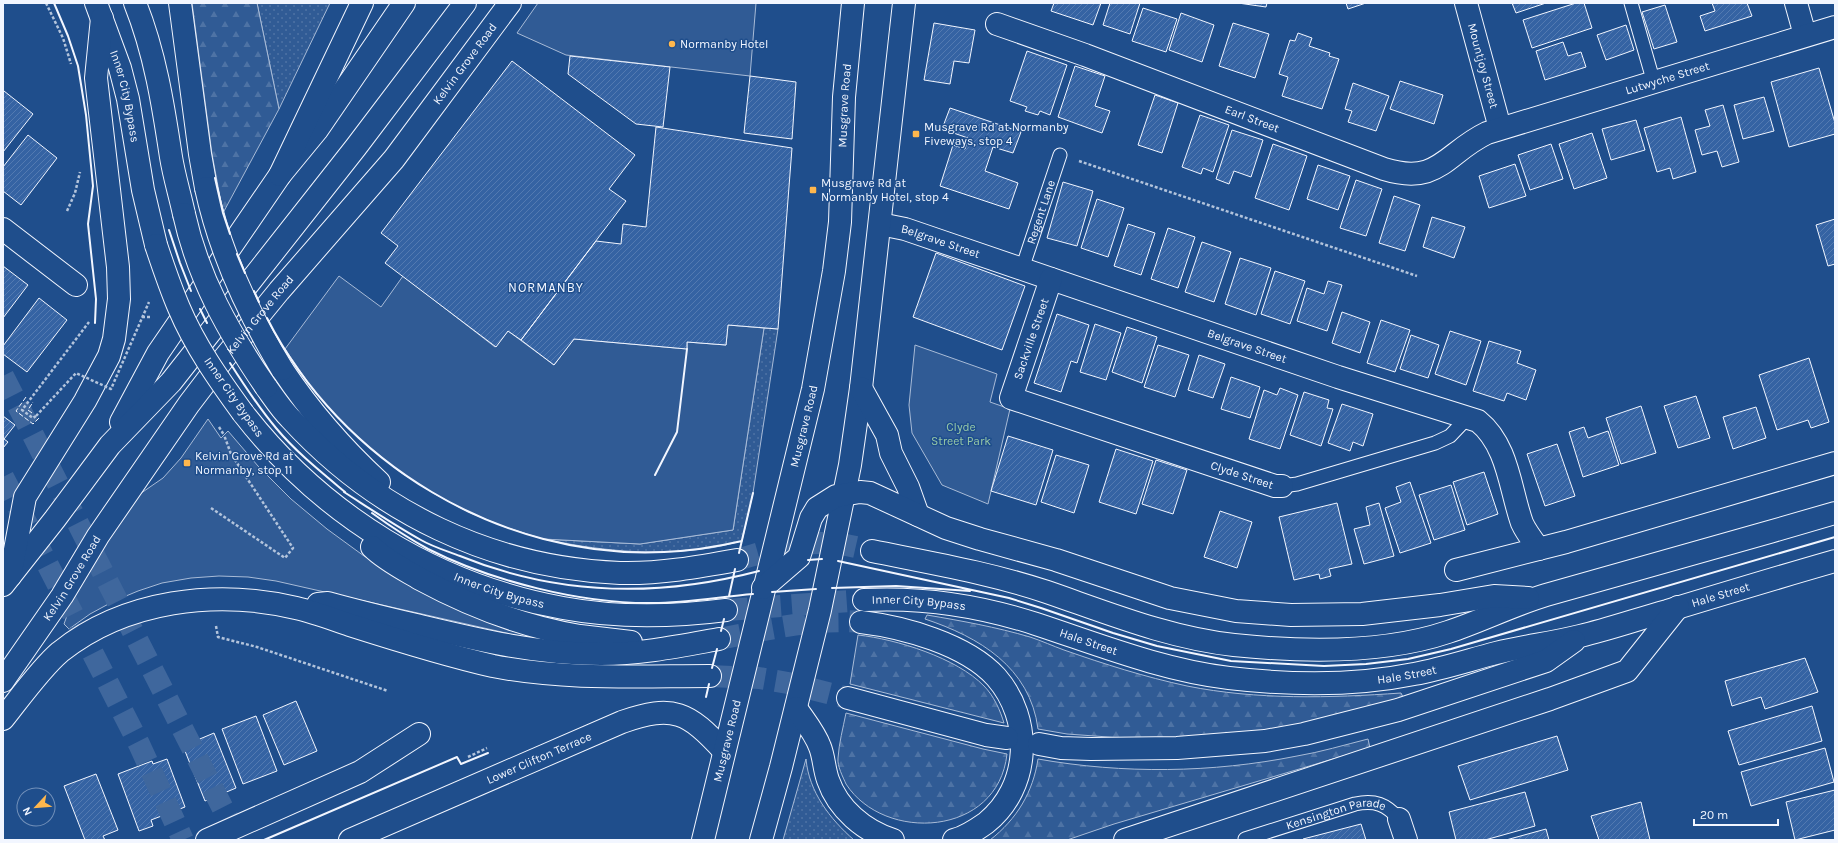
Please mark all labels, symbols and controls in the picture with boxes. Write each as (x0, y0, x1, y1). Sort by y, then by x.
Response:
street label: Kelvin Grove Road (430, 20, 500, 107)
street label: Mountjoy Street (1465, 22, 1501, 110)
place label: Normanby Hotel (680, 37, 768, 51)
marker: Normanby Hotel (667, 39, 677, 49)
street label: Inner City Bypass (107, 48, 142, 143)
street label: Lutwyche Street (1624, 59, 1712, 97)
street label: Musgrave Road (835, 63, 854, 148)
street label: Earl Street (1223, 102, 1282, 136)
place label: Musgrave Rd at Normanby Fiveways, stop 4 (924, 120, 1069, 148)
marker: Musgrave Rd at Normanby Fiveways, stop 4 (911, 129, 921, 139)
place label: Musgrave Rd at Normanby Hotel, stop 4 (821, 176, 949, 204)
street label: Regent Lane (1024, 178, 1058, 246)
marker: Musgrave Rd at Normanby Hotel, stop 4 (808, 185, 818, 195)
street label: Belgrave Street (900, 221, 982, 261)
street label: Kelvin Grove Road (223, 272, 297, 357)
district label: NORMANBY (508, 280, 584, 295)
street label: Sackville Street (1011, 296, 1052, 382)
street label: Belgrave Street (1206, 326, 1289, 366)
street label: Inner City Bypass (201, 354, 267, 440)
street label: Musgrave Road (787, 384, 821, 469)
park label: Clyde Street Park (931, 420, 991, 448)
place label: Kelvin Grove Rd at Normanby, stop 11 (195, 449, 294, 477)
marker: Kelvin Grove Rd at Normanby, stop 11 (182, 458, 192, 468)
street label: Clyde Street (1209, 458, 1276, 492)
street label: Kelvin Grove Road (40, 533, 104, 623)
street label: Inner City Bypass (452, 569, 546, 611)
street label: Hale Street (1690, 579, 1752, 610)
street label: Inner City Bypass (872, 592, 967, 613)
street label: Hale Street (1058, 625, 1120, 658)
street label: Hale Street (1376, 662, 1438, 687)
street label: Musgrave Road (710, 698, 744, 783)
street label: Lower Clifton Terrace (484, 729, 594, 787)
north arrow (16, 787, 56, 827)
street label: Kensington Parade (1284, 795, 1388, 833)
scale bar (1694, 801, 1778, 827)
text: N (20, 805, 35, 818)
text: 20 m (1700, 808, 1728, 822)

